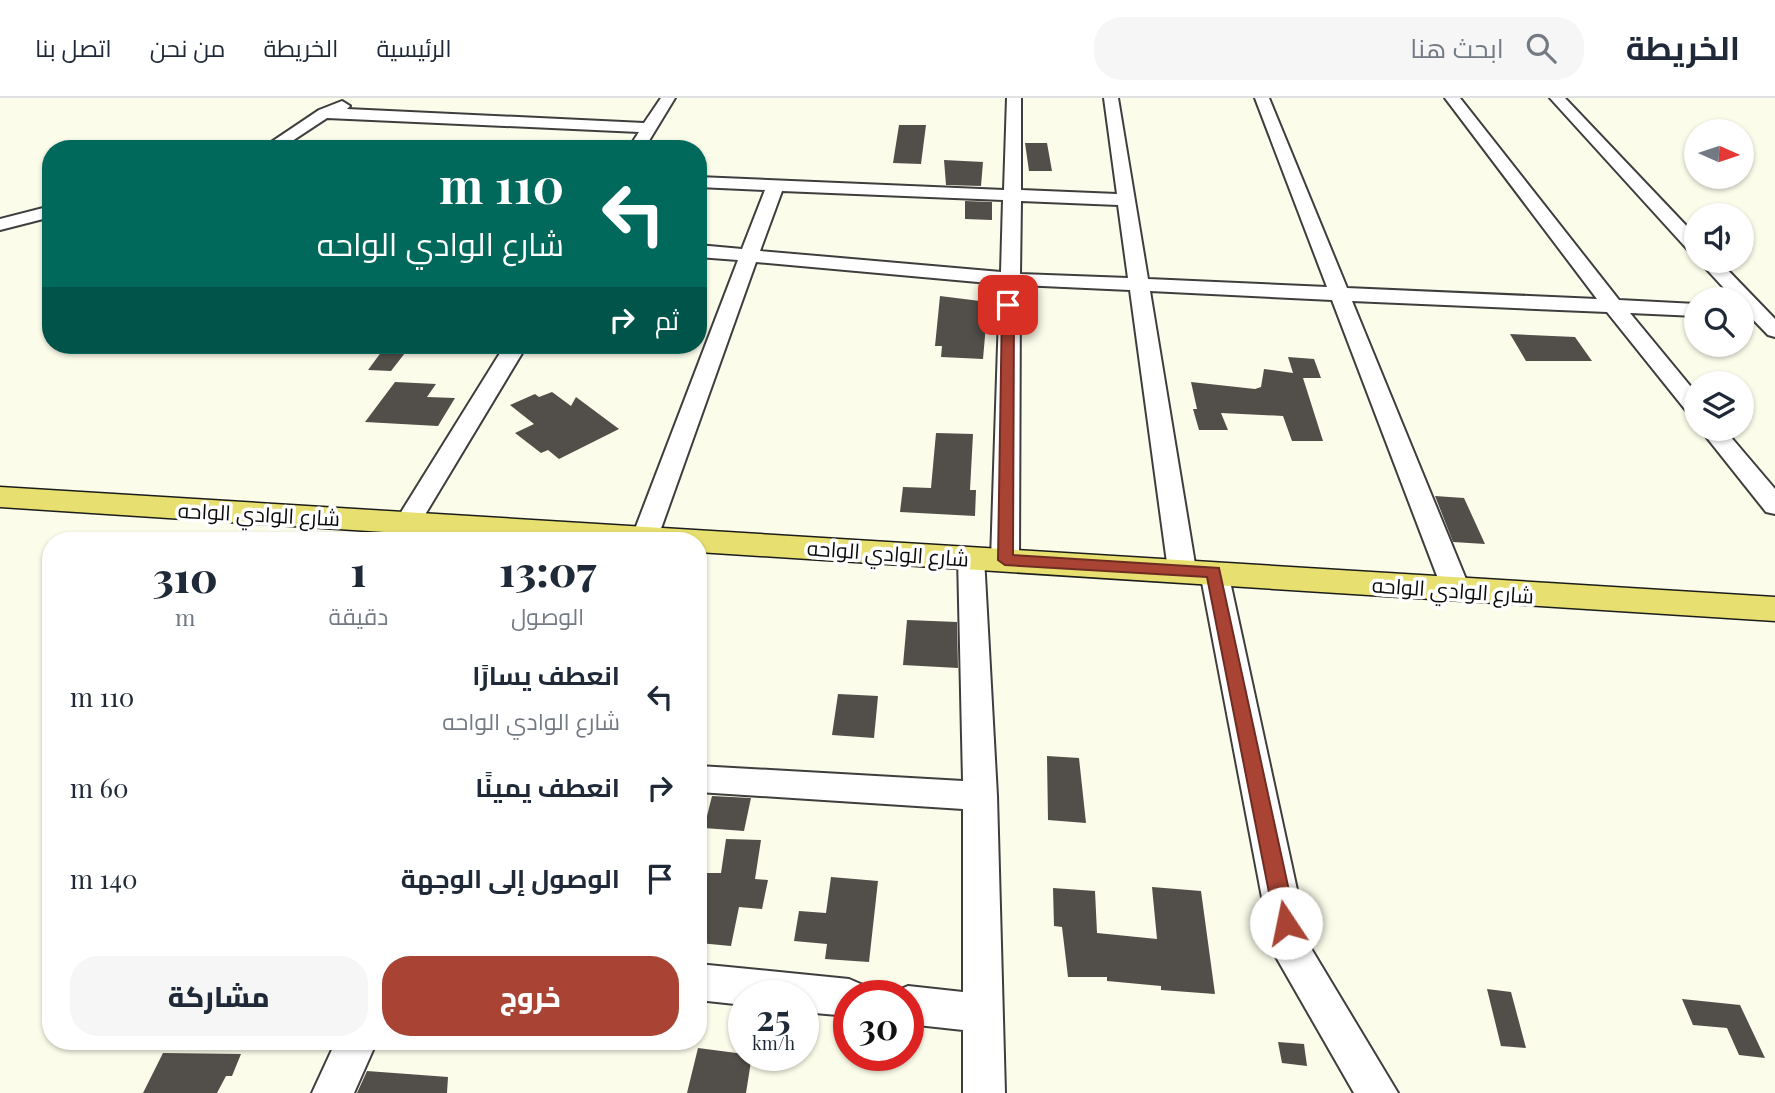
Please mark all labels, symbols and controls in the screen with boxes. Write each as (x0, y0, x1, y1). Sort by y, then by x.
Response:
search box (1094, 17, 1584, 80)
text: الخريطة (1626, 24, 1740, 68)
icon: search (1522, 29, 1560, 67)
text: ابحث هنا (1410, 30, 1504, 65)
text: اتصل بنا (35, 31, 112, 63)
text: من نحن (150, 31, 225, 63)
text: الخريطة (263, 31, 338, 63)
text: الرئيسية (376, 31, 452, 63)
north arrow (1684, 119, 1754, 189)
map controls (1684, 119, 1754, 441)
text: 110 m (439, 151, 564, 216)
icon: left (588, 168, 679, 259)
button: sound (1684, 203, 1754, 273)
text: شارع الوادي الواحه (317, 221, 564, 264)
pin (978, 275, 1038, 335)
icon: arrive (989, 286, 1027, 324)
button: search (1684, 287, 1754, 357)
icon: right (603, 301, 641, 339)
text: ثم (655, 302, 679, 337)
button: layers (1684, 371, 1754, 441)
street label: شارع الوادي الواحه (177, 495, 341, 535)
street label: شارع الوادي الواحه (806, 532, 970, 576)
text: 1 (350, 542, 367, 598)
text: 13:07 (499, 542, 596, 598)
text: 310 (153, 548, 218, 604)
street label: شارع الوادي الواحه (1371, 569, 1535, 613)
text: دقيقة (329, 600, 388, 631)
text: الوصول (511, 600, 584, 631)
text: m (175, 601, 196, 632)
text: انعطف يسارًا (472, 657, 620, 692)
icon: left (641, 678, 679, 716)
text: 110 m (70, 679, 134, 714)
text: شارع الوادي الواحه (442, 705, 620, 736)
text: انعطف يمينًا (475, 769, 620, 804)
icon: right (641, 769, 679, 807)
text: 60 m (70, 770, 129, 805)
text: الوصول إلى الوجهة (401, 860, 620, 895)
icon: arrive (641, 860, 679, 898)
text: 140 m (70, 861, 138, 896)
position arrow (1249, 886, 1323, 960)
button: مشاركة (70, 956, 368, 1036)
button: خروج (382, 956, 679, 1036)
speed limit sign: 30 (833, 980, 924, 1071)
text: 25 (756, 993, 791, 1040)
text: km/h (752, 1031, 795, 1055)

